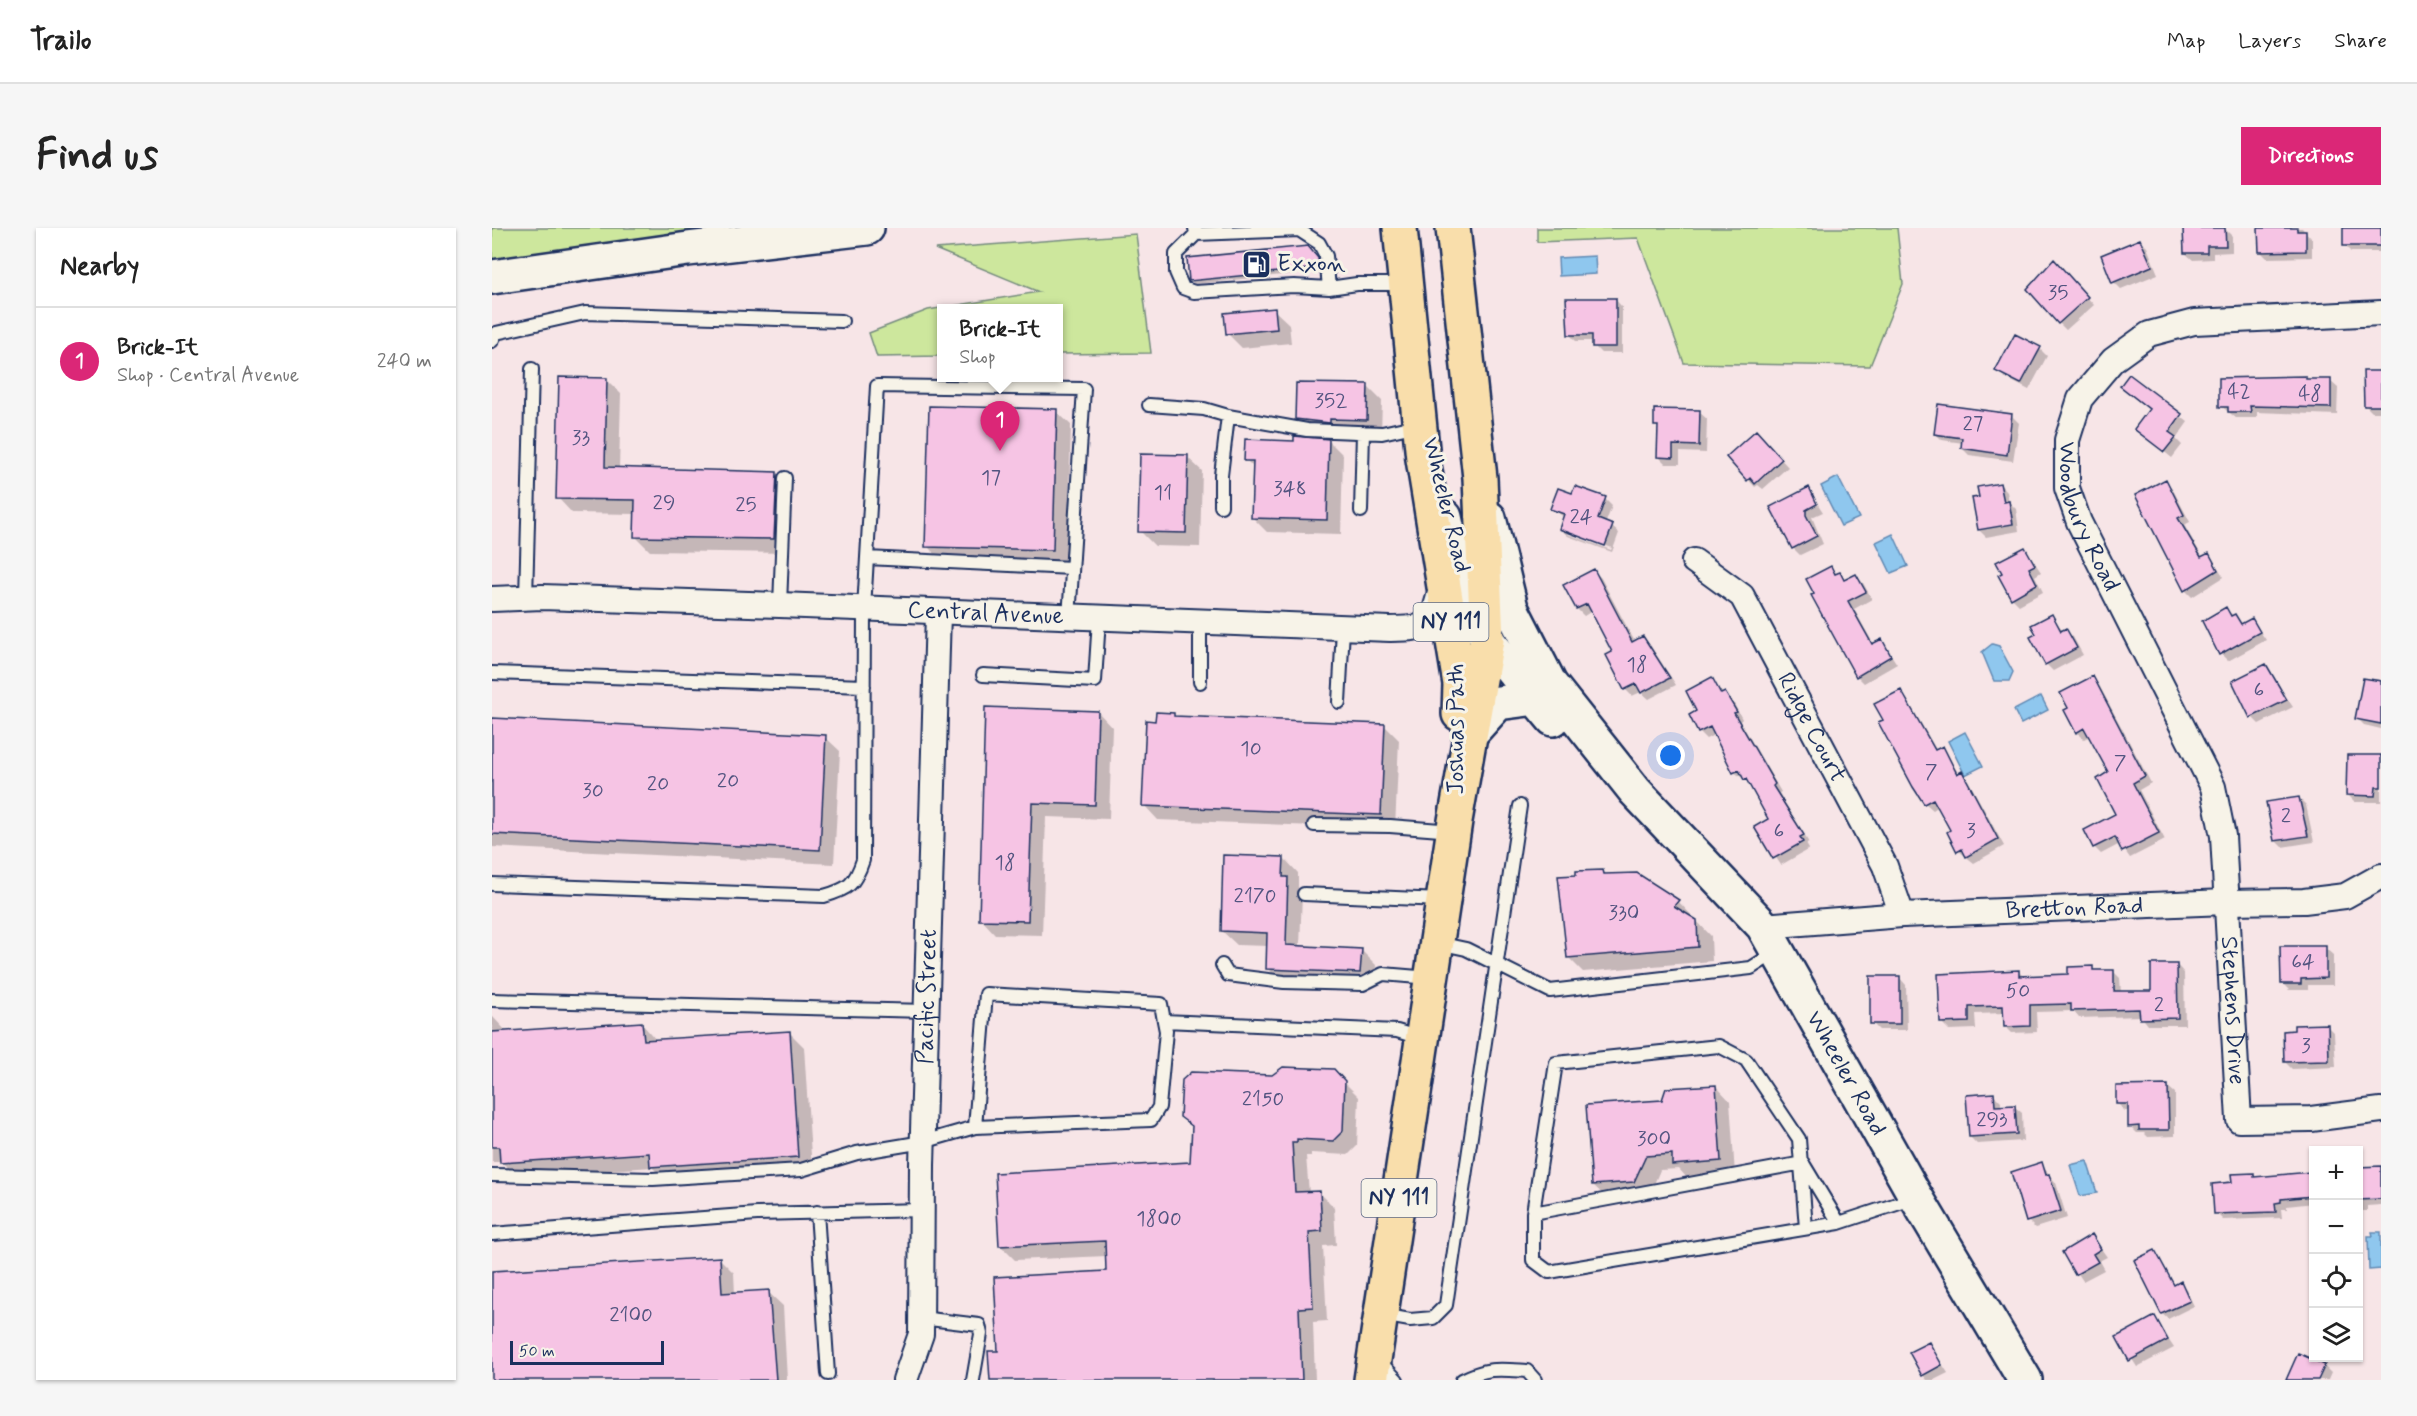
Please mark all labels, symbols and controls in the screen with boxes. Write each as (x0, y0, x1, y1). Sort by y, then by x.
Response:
text: Trailo (30, 23, 91, 60)
text: Map (2167, 27, 2205, 55)
text: Layers (2238, 27, 2301, 55)
text: Share (2334, 27, 2387, 55)
button: Directions (2241, 127, 2381, 185)
text: Find us (36, 129, 158, 184)
fuel station icon: Exxon (1240, 248, 1272, 280)
place label: Exxon (1277, 249, 1346, 280)
text: Nearby (60, 250, 139, 284)
house number: 35 (2048, 279, 2068, 307)
popup (937, 304, 1063, 382)
text: Brick-It (959, 316, 1041, 344)
text: Brick-It (117, 334, 199, 362)
text: Shop (959, 344, 996, 371)
text: 1 (75, 348, 84, 375)
text: 240 m (377, 348, 432, 375)
text: Shop · Central Avenue (117, 362, 299, 389)
house number: 42 (2227, 378, 2251, 406)
house number: 48 (2298, 380, 2322, 408)
house number: 352 (1314, 387, 1348, 415)
pin: 1 (980, 402, 1020, 451)
house number: 27 (1963, 410, 1983, 438)
house number: 33 (572, 424, 590, 452)
street label: Wheeler Road (1414, 434, 1478, 576)
street label: Woodbury Road (2051, 441, 2127, 597)
house number: 17 (981, 464, 1001, 492)
house number: 348 (1273, 475, 1307, 503)
house number: 11 (1154, 479, 1172, 507)
house number: 29 (653, 489, 675, 517)
house number: 25 (735, 491, 757, 519)
house number: 24 (1569, 503, 1593, 531)
street label: Central Avenue (907, 595, 1064, 632)
road number: NY 111 (1414, 603, 1488, 641)
house number: 18 (1627, 651, 1647, 679)
street label: Joshuas Path (1441, 663, 1472, 795)
street label: Ridge Court (1770, 667, 1853, 788)
house number: 6 (2254, 676, 2264, 704)
house number: 10 (1240, 735, 1262, 763)
your location (1656, 741, 1685, 770)
house number: 7 (2114, 749, 2127, 777)
house number: 7 (1925, 758, 1938, 786)
house number: 20 (717, 767, 739, 795)
house number: 20 (647, 770, 669, 798)
house number: 30 (582, 777, 604, 805)
house number: 2 (2281, 802, 2291, 830)
house number: 6 (1774, 817, 1784, 845)
house number: 3 (1966, 817, 1976, 845)
house number: 18 (995, 849, 1015, 877)
house number: 2170 (1234, 882, 1276, 910)
street label: Bretton Road (2005, 890, 2144, 926)
house number: 330 (1609, 899, 1640, 927)
street label: Pacific Street (909, 929, 944, 1065)
street label: Stephens Drive (2213, 935, 2252, 1085)
house number: 64 (2291, 948, 2315, 976)
house number: 50 (2006, 977, 2030, 1005)
house number: 2 (2154, 991, 2164, 1019)
street label: Wheeler Road (1799, 1005, 1894, 1141)
house number: 3 (2301, 1032, 2311, 1060)
house number: 2150 (1242, 1085, 1284, 1113)
house number: 293 (1976, 1106, 2008, 1134)
house number: 300 (1637, 1125, 1671, 1153)
map controls (2309, 1146, 2363, 1362)
button: + (2309, 1146, 2363, 1200)
road number: NY 111 (1362, 1179, 1436, 1217)
button: − (2309, 1200, 2363, 1254)
house number: 1800 (1136, 1205, 1182, 1233)
button: locate (2309, 1254, 2363, 1308)
house number: 2100 (609, 1301, 653, 1329)
button: layers (2309, 1308, 2363, 1362)
scale bar (510, 1338, 664, 1366)
text: 50 m (519, 1341, 555, 1362)

